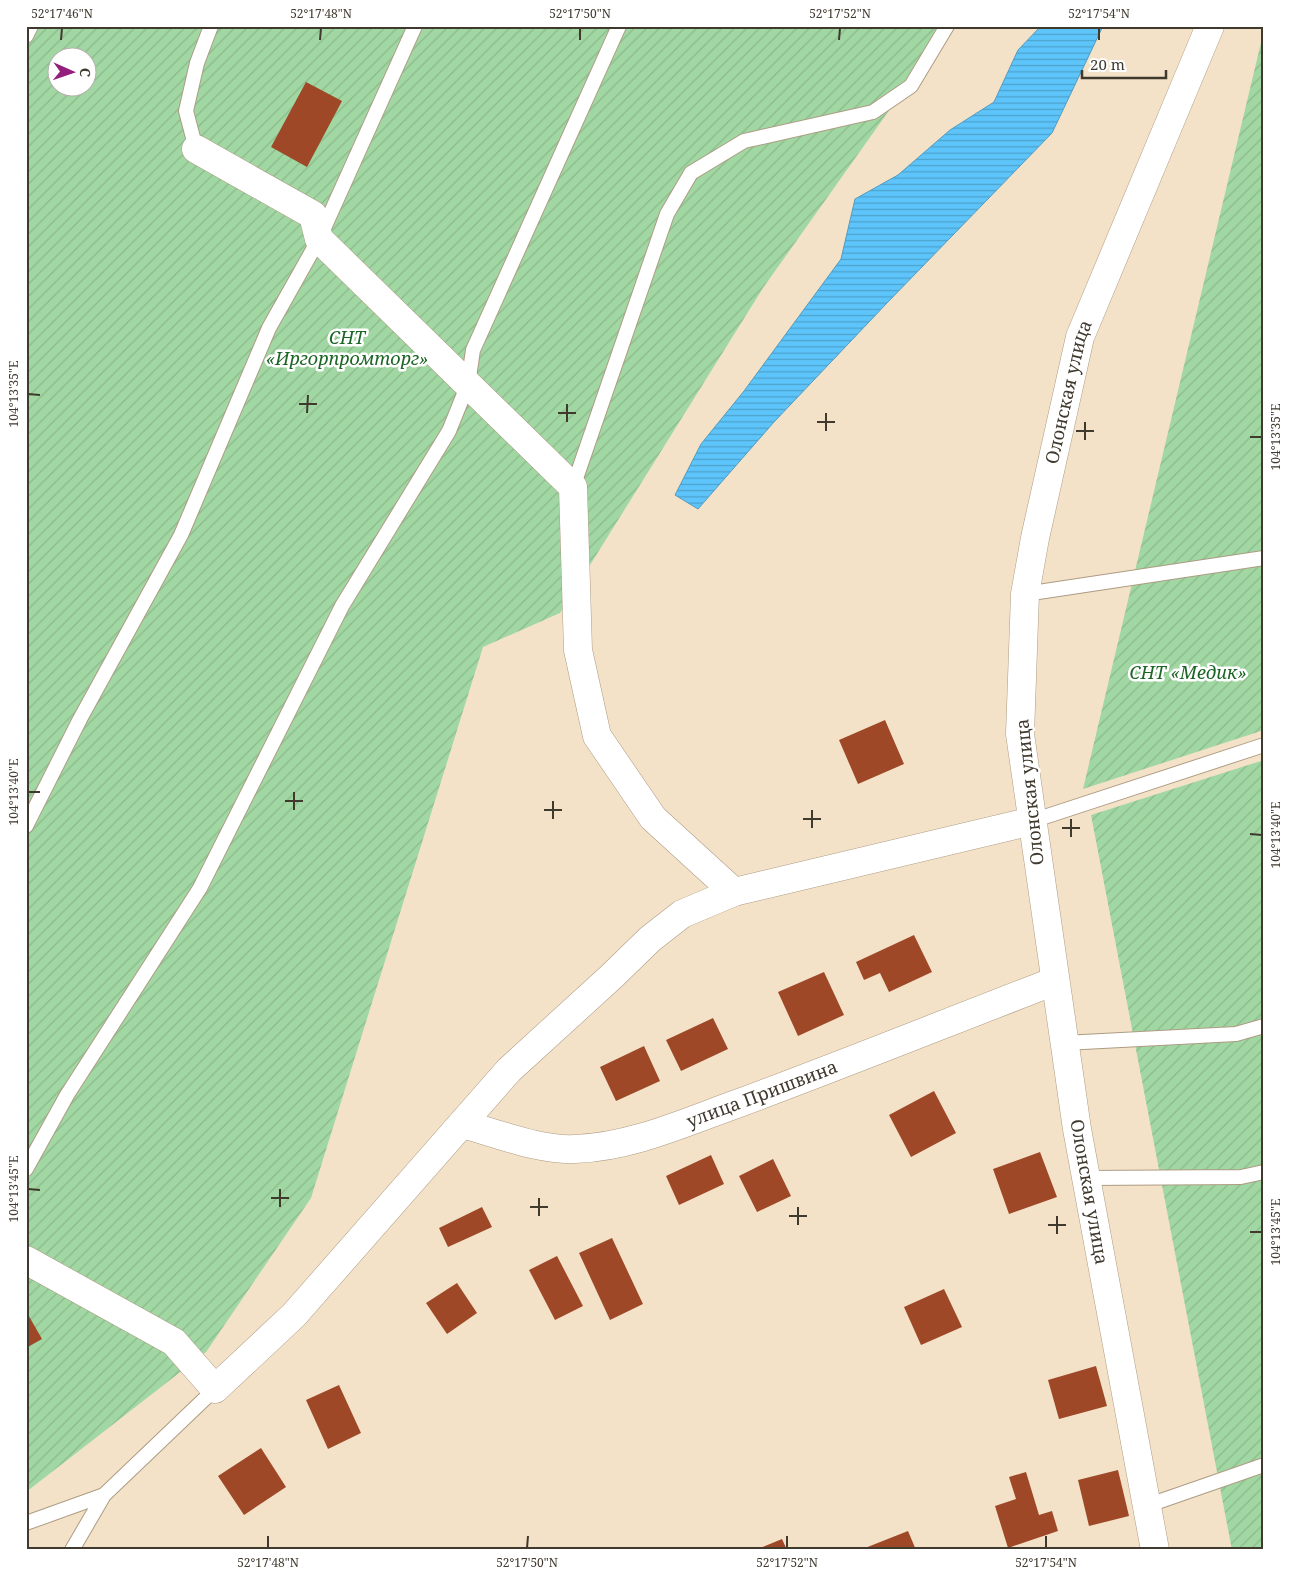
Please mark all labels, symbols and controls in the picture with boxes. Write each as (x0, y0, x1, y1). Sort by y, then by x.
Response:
text: 52°17'46"N (31, 5, 93, 22)
text: 52°17'48"N (290, 5, 352, 22)
text: 52°17'50"N (549, 5, 611, 22)
text: 52°17'52"N (809, 5, 871, 22)
text: 52°17'54"N (1068, 5, 1130, 22)
north arrow (48, 48, 98, 98)
scale bar (1082, 48, 1166, 80)
text: 20 m (1090, 54, 1125, 74)
text: С (76, 68, 95, 77)
street label: Олонская улица (1039, 316, 1097, 466)
park label: СНТ «Иргорпромторг» (266, 325, 428, 370)
text: 104°13'35"E (5, 361, 22, 427)
text: 104°13'35"E (1267, 404, 1284, 470)
park label: СНТ «Медик» (1129, 660, 1247, 684)
street label: Олонская улица (1009, 718, 1049, 867)
text: 104°13'40"E (5, 759, 22, 825)
text: 104°13'40"E (1267, 802, 1284, 868)
street label: улица Пришвина (683, 1054, 841, 1133)
street label: Олонская улица (1065, 1117, 1115, 1266)
text: 104°13'45"E (5, 1156, 22, 1222)
text: 104°13'45"E (1267, 1199, 1284, 1265)
text: 52°17'48"N (237, 1554, 299, 1571)
text: 52°17'50"N (496, 1554, 558, 1571)
text: 52°17'52"N (756, 1554, 818, 1571)
text: 52°17'54"N (1015, 1554, 1077, 1571)

